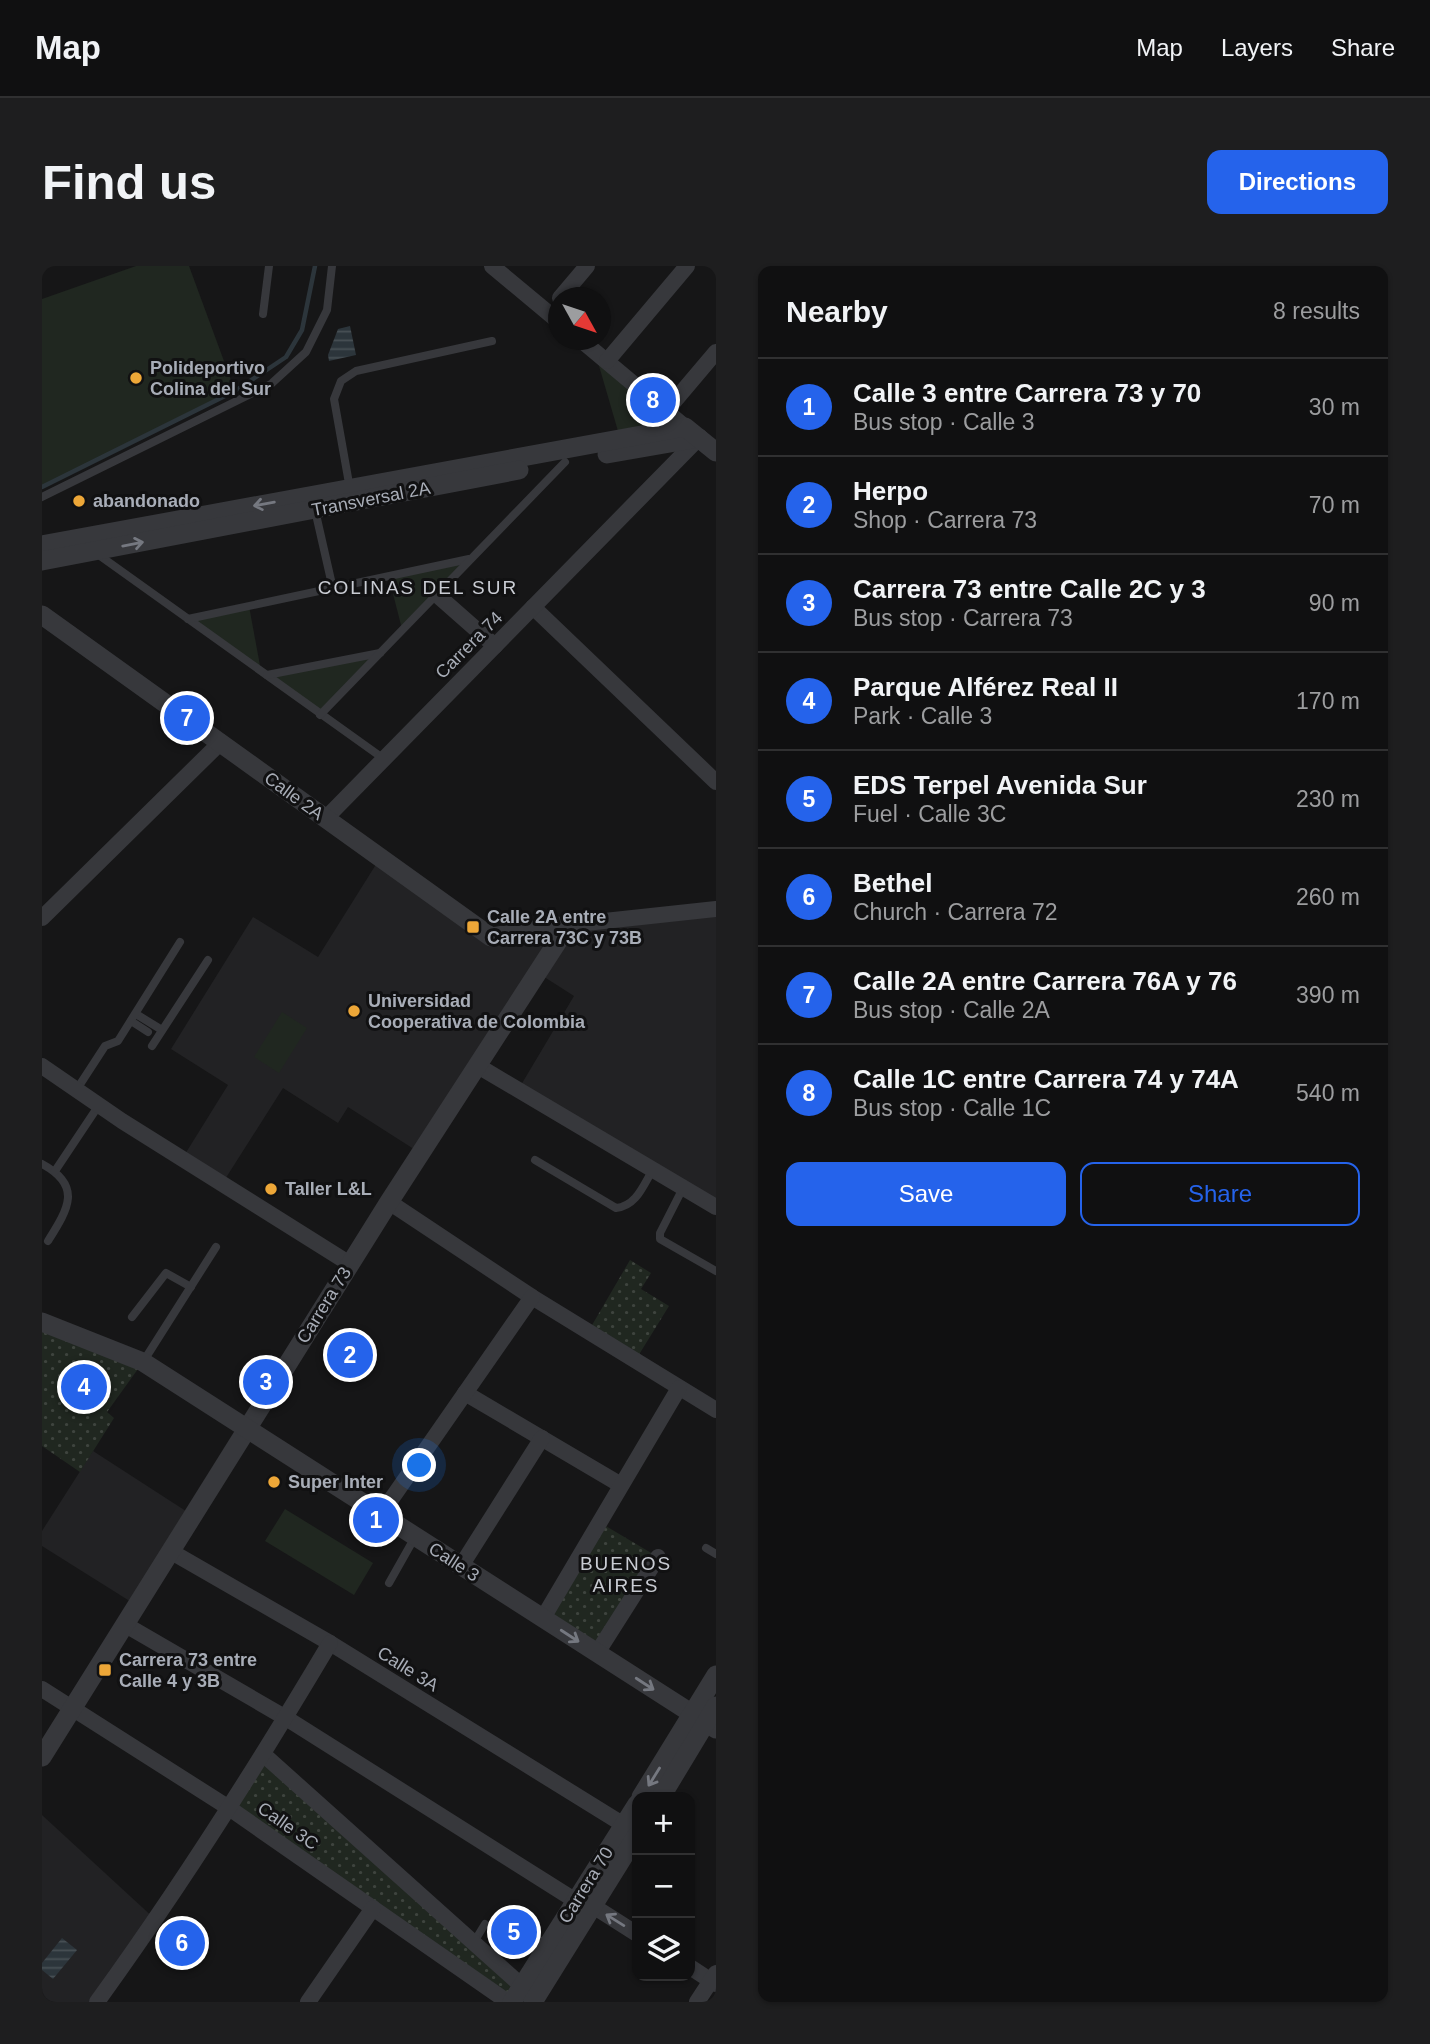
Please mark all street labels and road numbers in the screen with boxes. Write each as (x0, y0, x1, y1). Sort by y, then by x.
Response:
street label: Transversal 2A (310, 478, 432, 520)
street label: Carrera 74 (432, 608, 506, 682)
street label: Calle 2A (261, 768, 327, 824)
street label: Carrera 73 (293, 1263, 355, 1347)
street label: Calle 3 (425, 1538, 483, 1586)
street label: Calle 3A (374, 1642, 442, 1696)
street label: Calle 3C (254, 1798, 322, 1854)
street label: Carrera 70 (555, 1843, 617, 1927)

